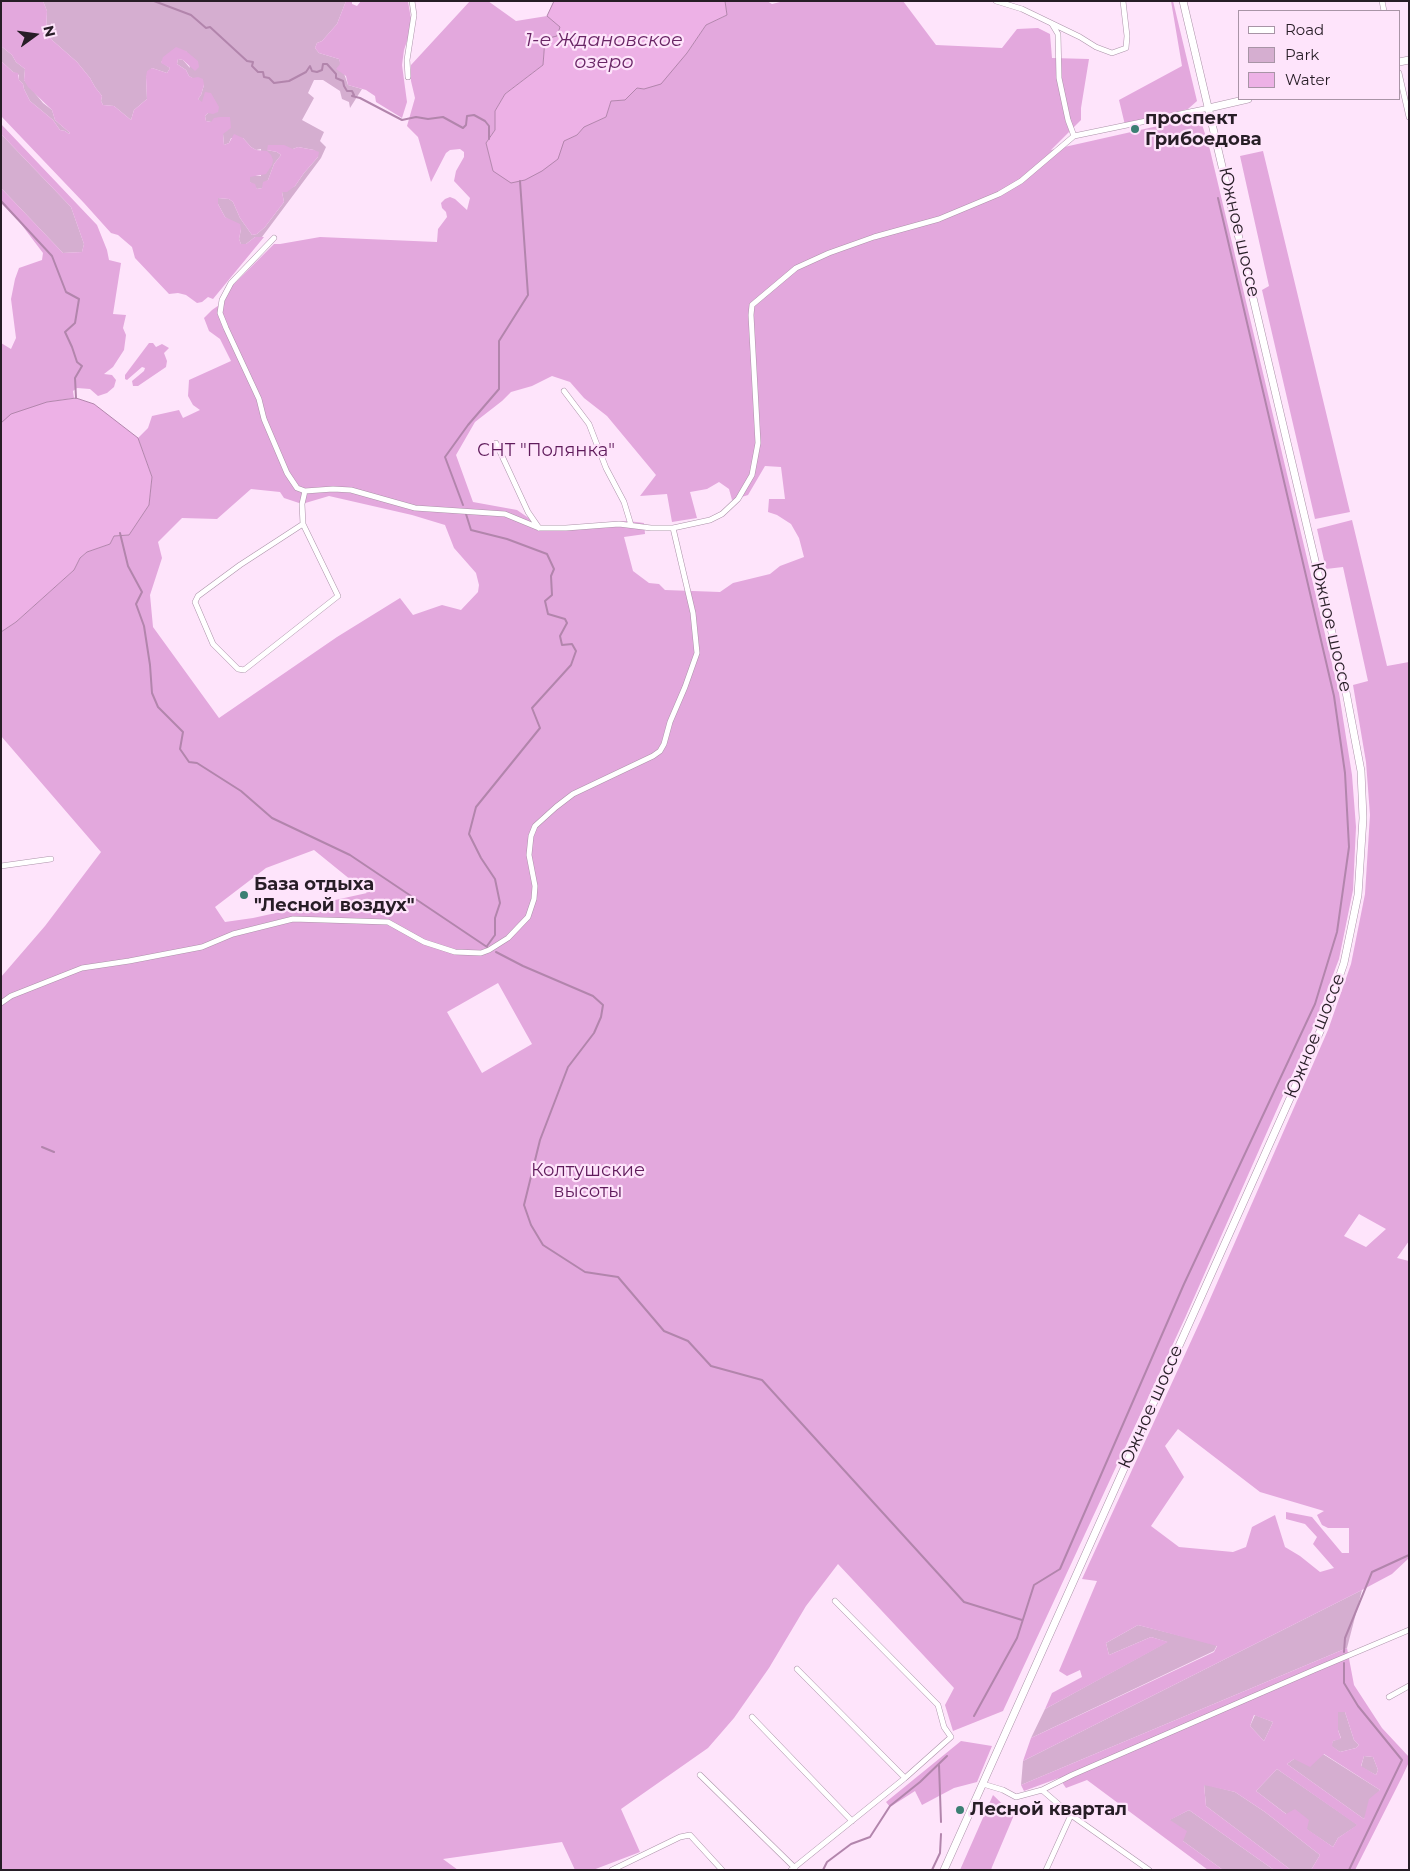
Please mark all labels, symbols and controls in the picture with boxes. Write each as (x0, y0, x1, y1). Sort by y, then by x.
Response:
north arrow (10, 10, 60, 60)
legend (1238, 10, 1400, 100)
text: Road (1285, 20, 1324, 39)
text: N (39, 24, 60, 39)
water label: 1-е Ждановское озеро (525, 29, 683, 73)
text: Park (1285, 45, 1319, 64)
text: Water (1285, 70, 1331, 89)
place label: проспект Грибоедова (1145, 108, 1262, 150)
marker: проспект Грибоедова (1129, 123, 1141, 135)
street label: Южное шоссе (1214, 165, 1264, 299)
park label: СНТ "Полянка" (477, 440, 615, 462)
street label: Южное шоссе (1306, 560, 1356, 694)
place label: База отдыха "Лесной воздух" (254, 874, 415, 916)
marker: База отдыха "Лесной воздух" (238, 889, 250, 901)
street label: Южное шоссе (1280, 970, 1350, 1102)
park label: Колтушские высоты (531, 1160, 645, 1202)
street label: Южное шоссе (1114, 1342, 1188, 1472)
place label: Лесной квартал (970, 1799, 1127, 1821)
marker: Лесной квартал (954, 1804, 966, 1816)

